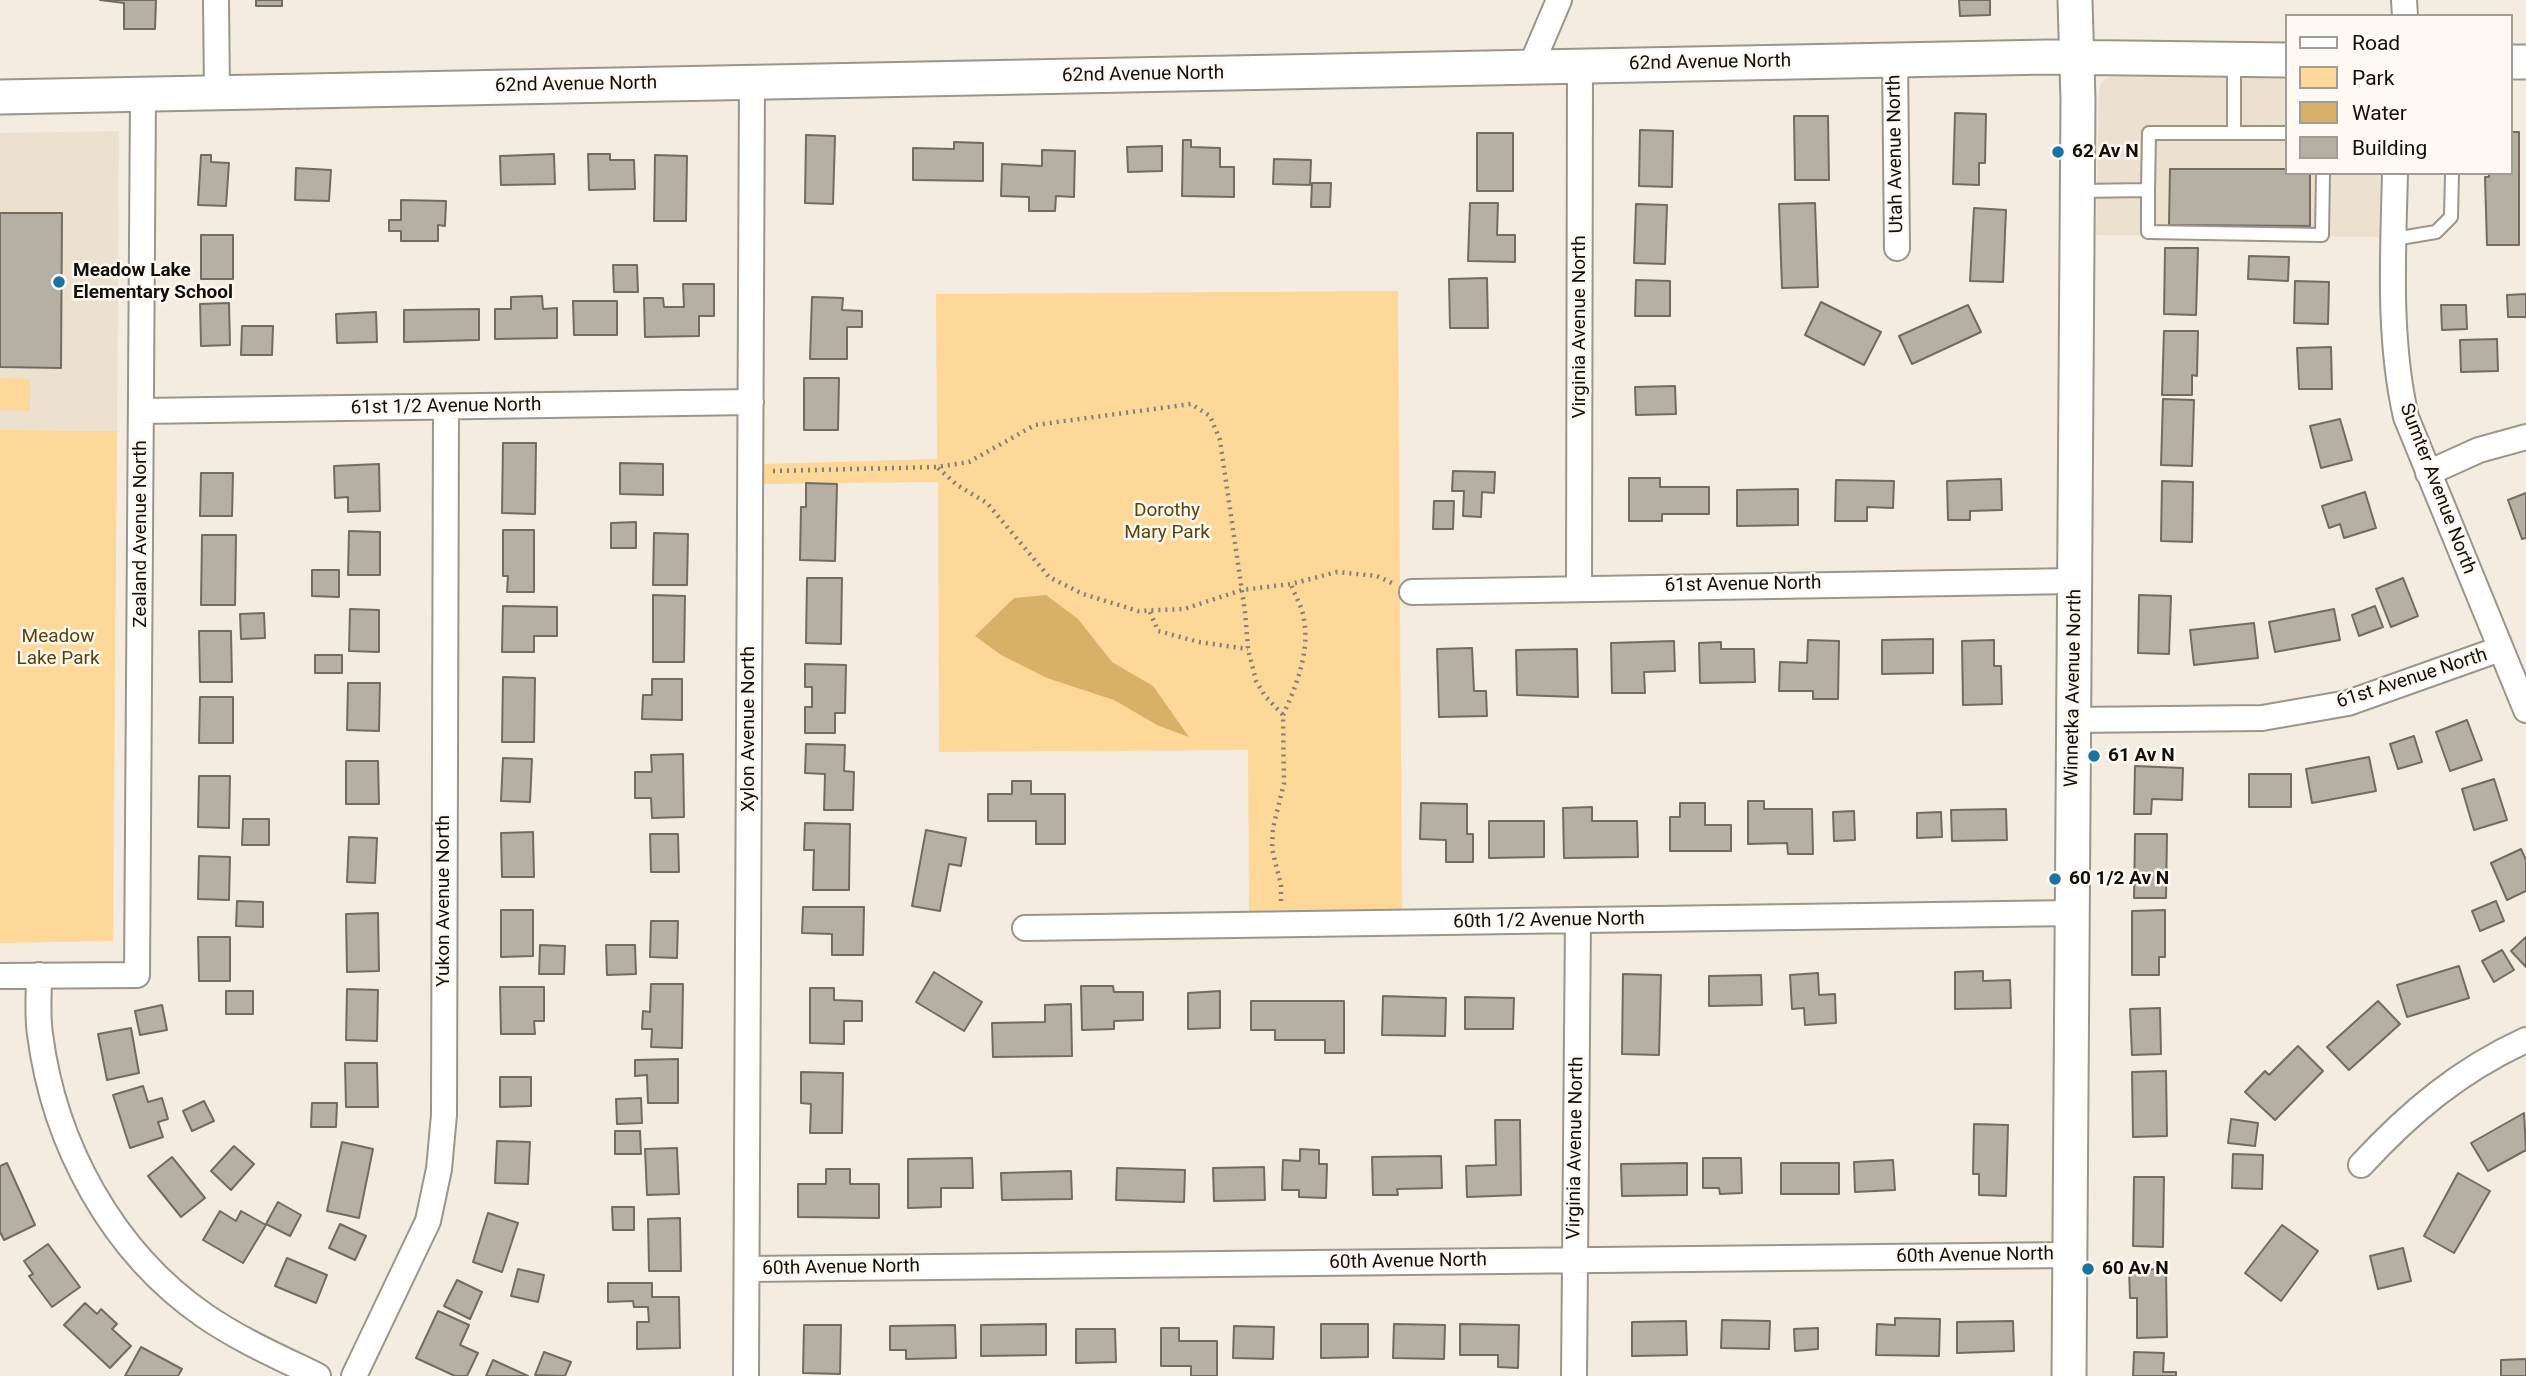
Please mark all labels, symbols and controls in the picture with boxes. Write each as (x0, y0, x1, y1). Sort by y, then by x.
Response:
legend (2284, 14, 2512, 175)
text: Road (2352, 31, 2400, 55)
street label: 62nd Avenue North (1629, 50, 1791, 76)
street label: 62nd Avenue North (1062, 62, 1224, 88)
text: Park (2352, 66, 2394, 90)
street label: 62nd Avenue North (495, 72, 657, 98)
street label: Utah Avenue North (1883, 74, 1909, 234)
text: Water (2352, 101, 2407, 125)
text: Building (2352, 136, 2427, 160)
place label: 62 Av N (2072, 141, 2139, 163)
marker: 62 Av N (2050, 144, 2066, 160)
street label: Virginia Avenue North (1569, 235, 1591, 419)
place label: Meadow Lake Elementary School (73, 260, 233, 304)
marker: Meadow Lake Elementary School (51, 274, 67, 290)
street label: 61st 1/2 Avenue North (350, 394, 542, 420)
street label: Sumter Avenue North (2394, 401, 2480, 577)
street label: Zealand Avenue North (130, 440, 152, 628)
park label: Dorothy Mary Park (1124, 500, 1210, 544)
street label: 61st Avenue North (1664, 572, 1822, 598)
street label: Winnetka Avenue North (2061, 589, 2087, 787)
park label: Meadow Lake Park (16, 626, 100, 670)
street label: 61st Avenue North (2334, 644, 2490, 714)
street label: Xylon Avenue North (738, 646, 760, 812)
place label: 61 Av N (2108, 745, 2175, 767)
marker: 61 Av N (2086, 748, 2102, 764)
street label: Yukon Avenue North (433, 815, 455, 987)
place label: 60 1/2 Av N (2069, 868, 2169, 890)
marker: 60 1/2 Av N (2047, 871, 2063, 887)
street label: 60th 1/2 Avenue North (1453, 908, 1645, 934)
street label: Virginia Avenue North (1563, 1056, 1589, 1240)
street label: 60th Avenue North (1896, 1243, 2054, 1269)
street label: 60th Avenue North (1329, 1249, 1487, 1275)
street label: 60th Avenue North (762, 1255, 920, 1281)
place label: 60 Av N (2102, 1258, 2169, 1280)
marker: 60 Av N (2080, 1261, 2096, 1277)

